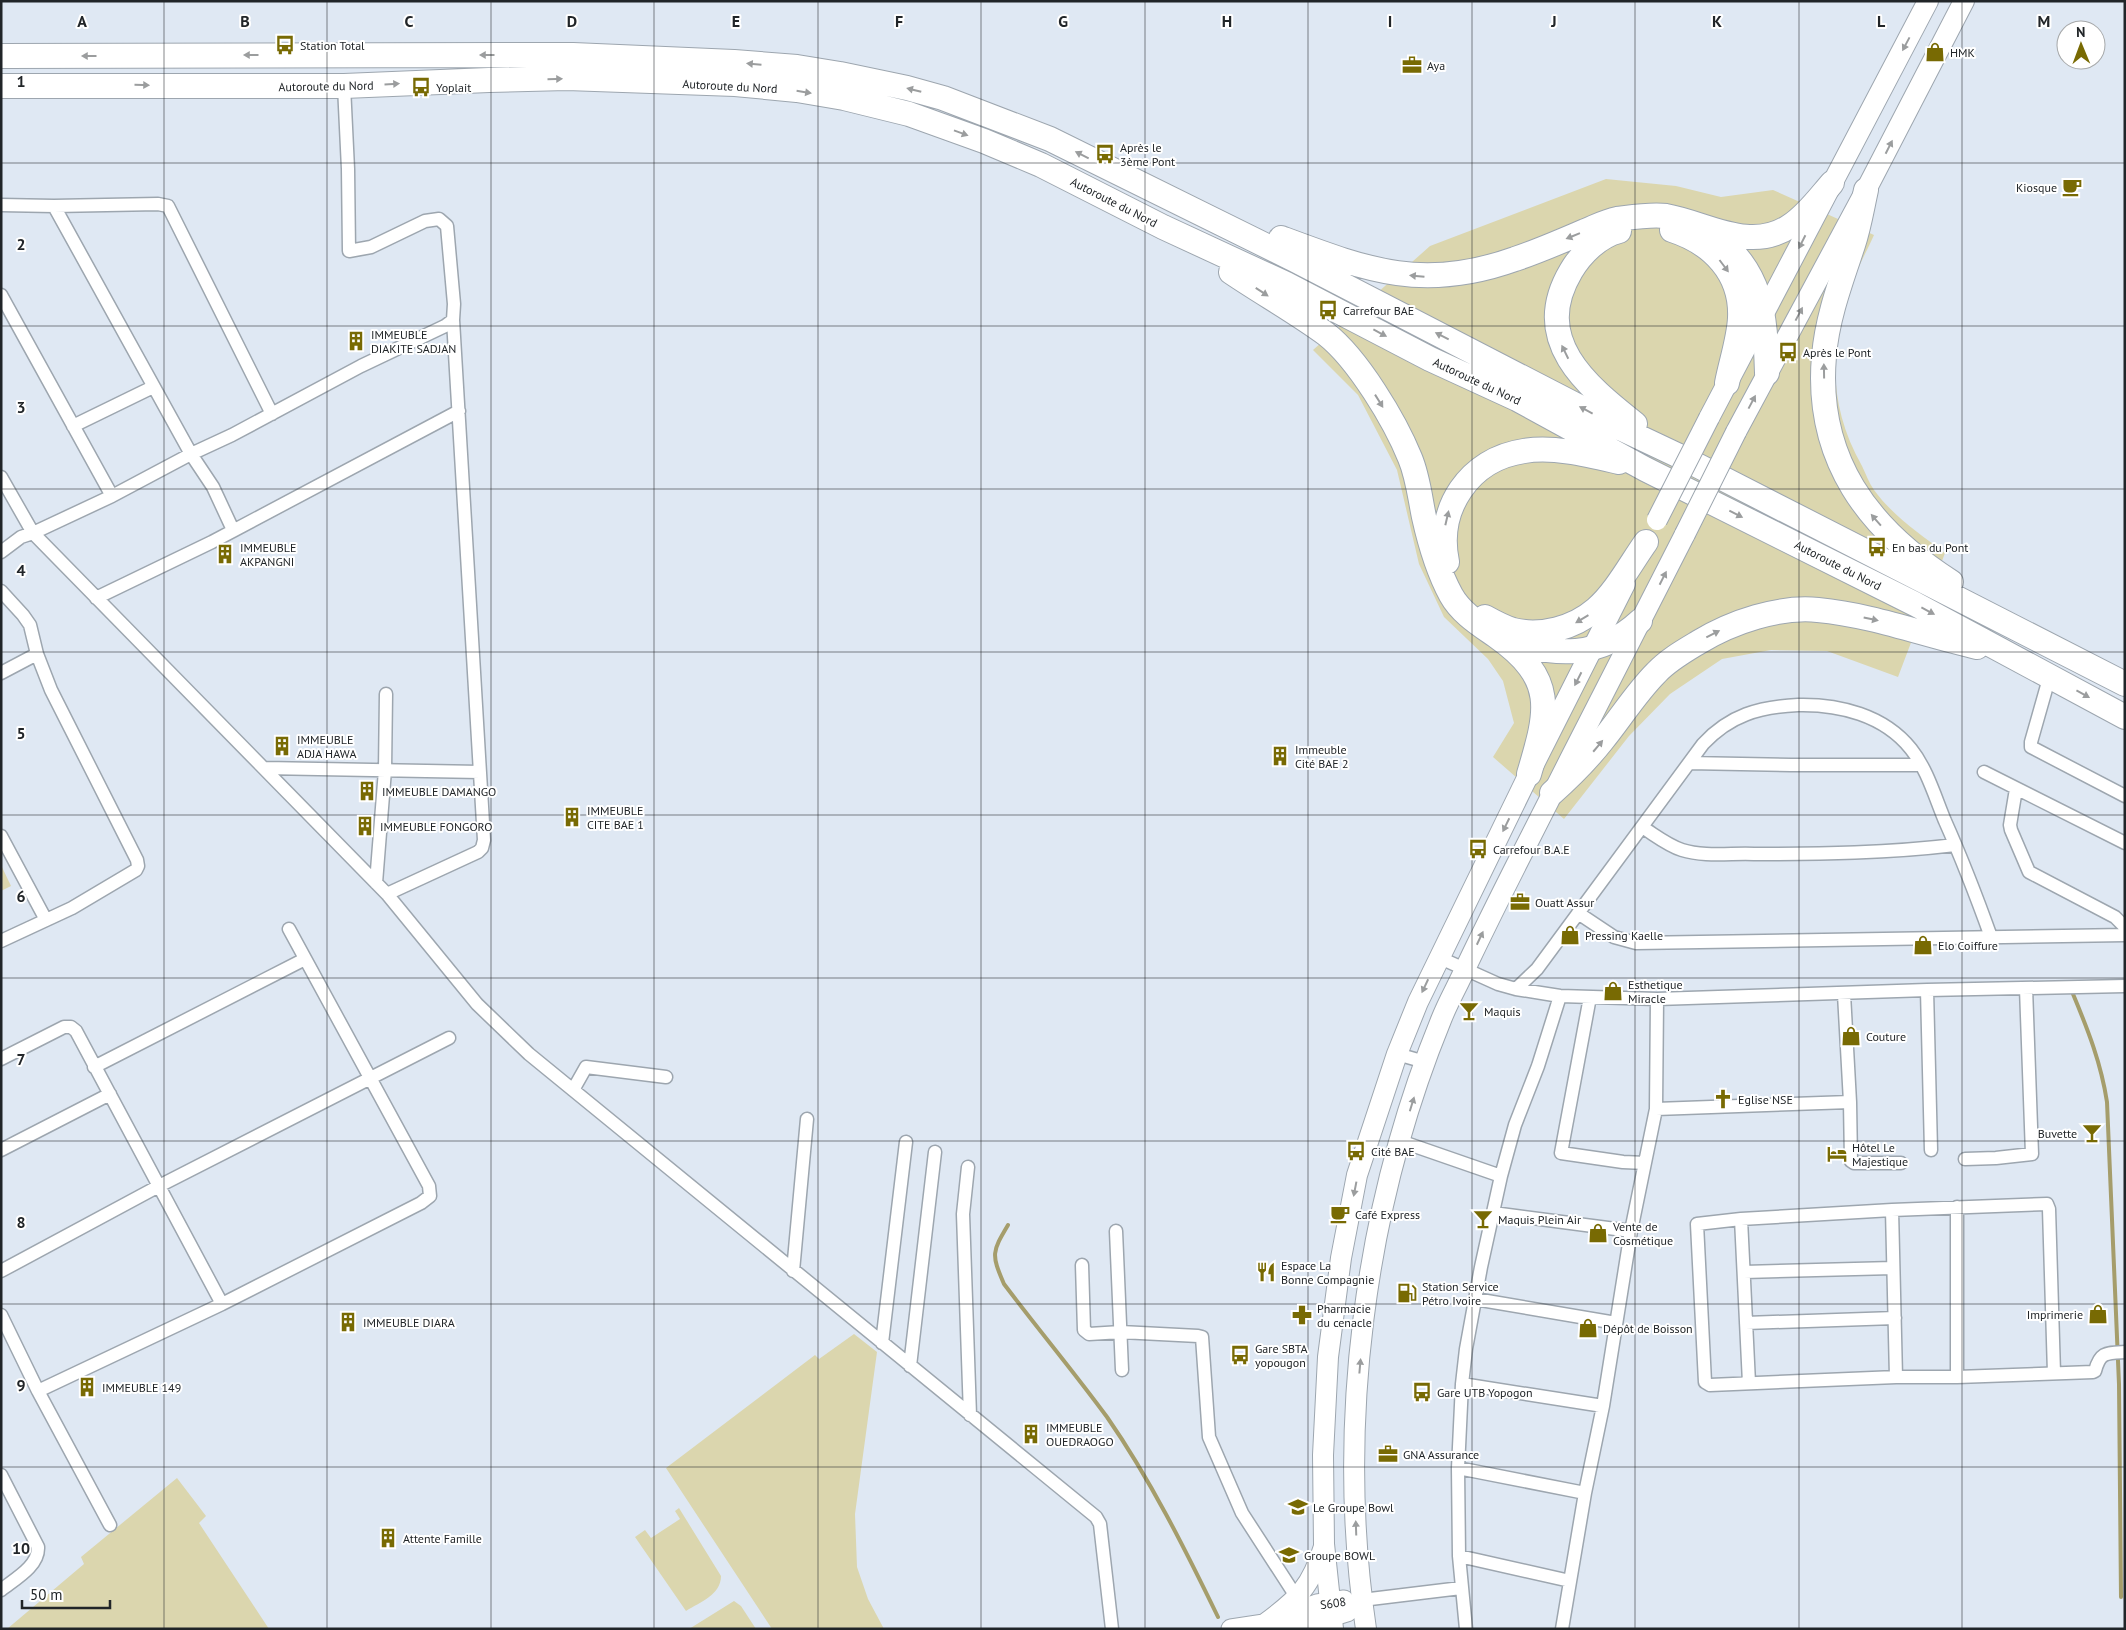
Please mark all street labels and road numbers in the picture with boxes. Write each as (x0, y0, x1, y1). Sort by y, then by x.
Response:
street label: Autoroute du Nord (682, 76, 778, 96)
street label: Autoroute du Nord (278, 78, 374, 94)
street label: Autoroute du Nord (1068, 174, 1160, 230)
street label: Autoroute du Nord (1431, 354, 1523, 408)
street label: Autoroute du Nord (1792, 537, 1884, 593)
street label: S608 (1319, 1594, 1347, 1612)

